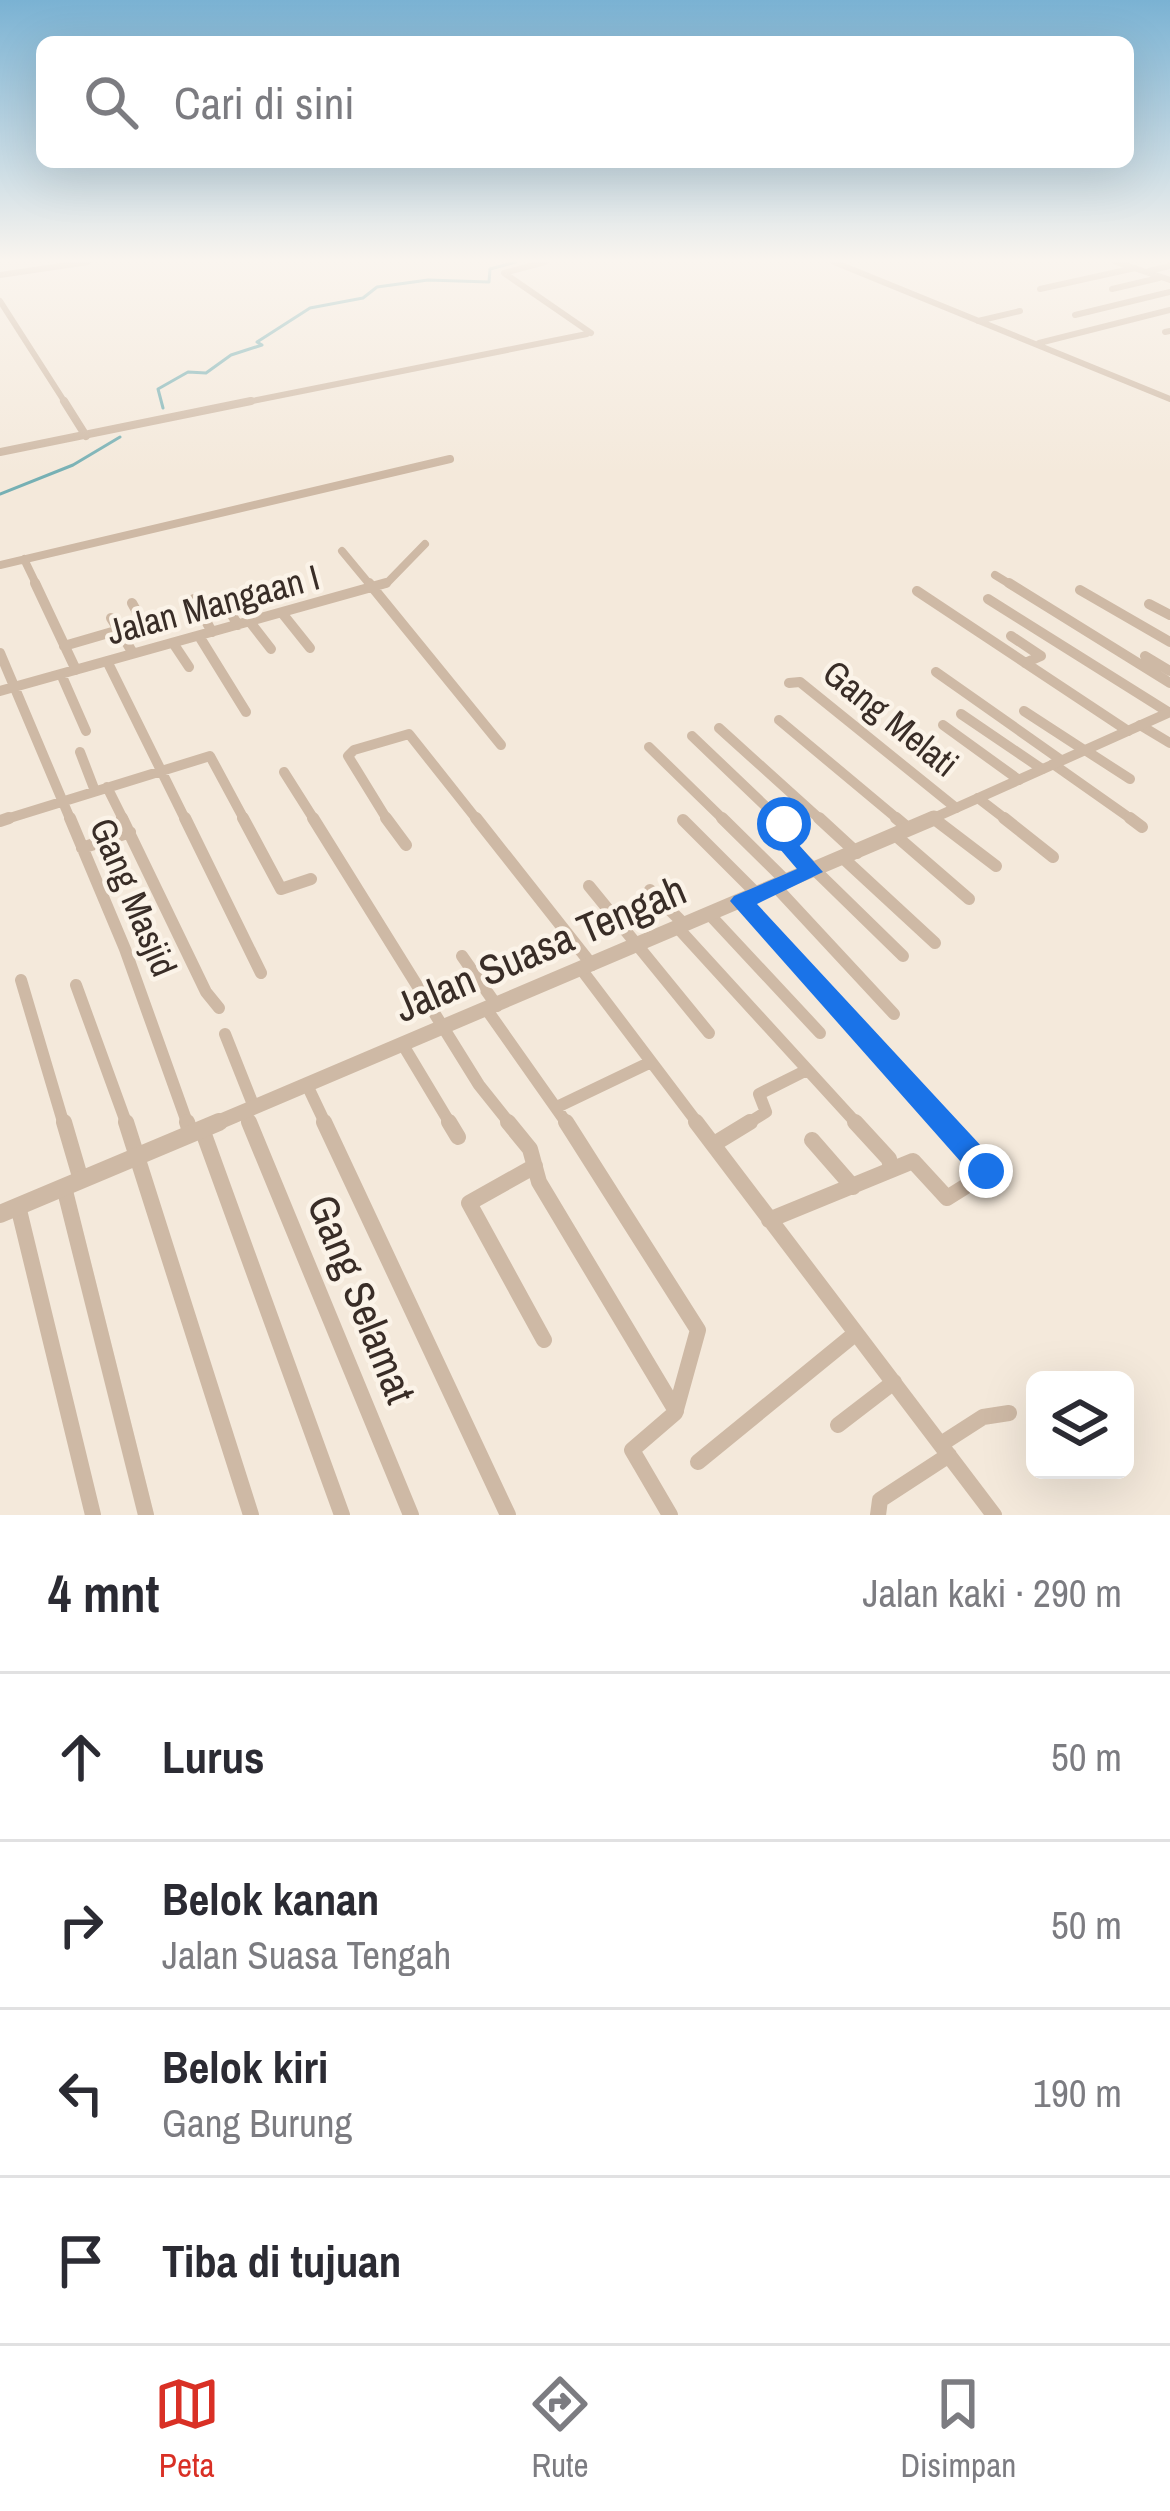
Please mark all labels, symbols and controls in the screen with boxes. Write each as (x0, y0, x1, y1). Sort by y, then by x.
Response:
search box (36, 36, 1134, 168)
icon: search (78, 69, 144, 135)
text: Cari di sini (174, 72, 355, 133)
street label: Jalan Mangaan I (101, 553, 325, 655)
street label: Gang Melati (813, 649, 969, 787)
route start (757, 797, 811, 851)
street label: Gang Masjid (79, 811, 189, 983)
street label: Jalan Suasa Tengah (386, 861, 694, 1035)
route end (959, 1144, 1013, 1198)
street label: Gang Selamat (295, 1186, 429, 1412)
map controls (1026, 1371, 1134, 1479)
button: layers (1026, 1371, 1134, 1479)
text: 4 mnt (48, 1559, 160, 1628)
text: Jalan kaki · 290 m (862, 1567, 1122, 1619)
icon: ahead (48, 1724, 114, 1790)
text: Lurus (162, 1726, 265, 1787)
text: 50 m (1051, 1731, 1122, 1783)
text: Belok kanan (162, 1868, 379, 1929)
icon: right (48, 1892, 114, 1958)
text: 50 m (1051, 1899, 1122, 1951)
text: Jalan Suasa Tengah (162, 1929, 451, 1981)
text: Belok kiri (162, 2036, 328, 2097)
icon: left (48, 2060, 114, 2126)
text: 190 m (1033, 2067, 1122, 2119)
text: Gang Burung (162, 2097, 352, 2149)
icon: arrive (48, 2228, 114, 2294)
text: Tiba di tujuan (162, 2230, 401, 2291)
tab: Peta (154, 2371, 220, 2487)
tab: Rute (527, 2371, 593, 2487)
tab: Disimpan (900, 2371, 1016, 2487)

